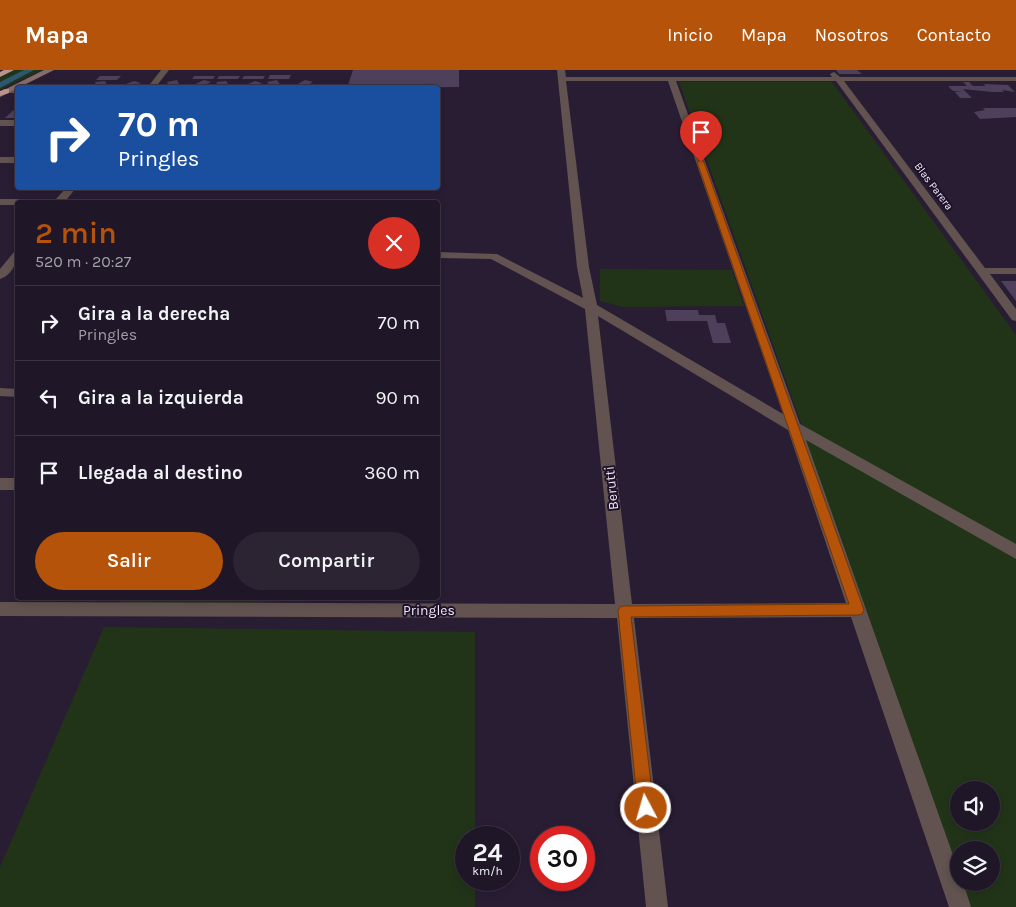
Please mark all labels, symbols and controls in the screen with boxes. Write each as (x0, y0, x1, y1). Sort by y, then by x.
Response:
text: Mapa (25, 21, 89, 49)
text: Inicio (667, 24, 713, 46)
text: Mapa (741, 24, 787, 46)
text: Nosotros (815, 24, 889, 46)
text: Contacto (917, 24, 991, 46)
text: 70 m (118, 104, 200, 145)
icon: right (35, 105, 100, 170)
pin (680, 111, 722, 162)
icon: arrive (687, 118, 715, 146)
text: Pringles (118, 146, 199, 172)
street label: Blas Parera (912, 160, 956, 213)
text: 2 min (35, 215, 117, 251)
button: close (368, 217, 420, 269)
text: 520 m · 20:27 (35, 252, 131, 271)
text: Gira a la derecha (78, 303, 230, 325)
icon: right (35, 309, 63, 337)
text: 70 m (378, 312, 420, 334)
text: Pringles (78, 325, 137, 344)
icon: left (35, 384, 63, 412)
text: Gira a la izquierda (78, 387, 244, 409)
text: 90 m (375, 387, 420, 409)
icon: arrive (35, 459, 63, 487)
text: Llegada al destino (78, 462, 243, 484)
text: 360 m (364, 462, 420, 484)
street label: Berutti (601, 465, 622, 511)
button: Salir (35, 532, 223, 590)
button: Compartir (233, 532, 420, 590)
street label: Pringles (403, 602, 455, 619)
position arrow (619, 781, 671, 833)
map controls (950, 781, 1000, 891)
button: sound (950, 781, 1000, 831)
speed limit sign: 30 (530, 826, 595, 891)
text: 24 (472, 838, 503, 867)
button: layers (950, 841, 1000, 891)
text: km/h (472, 864, 503, 878)

